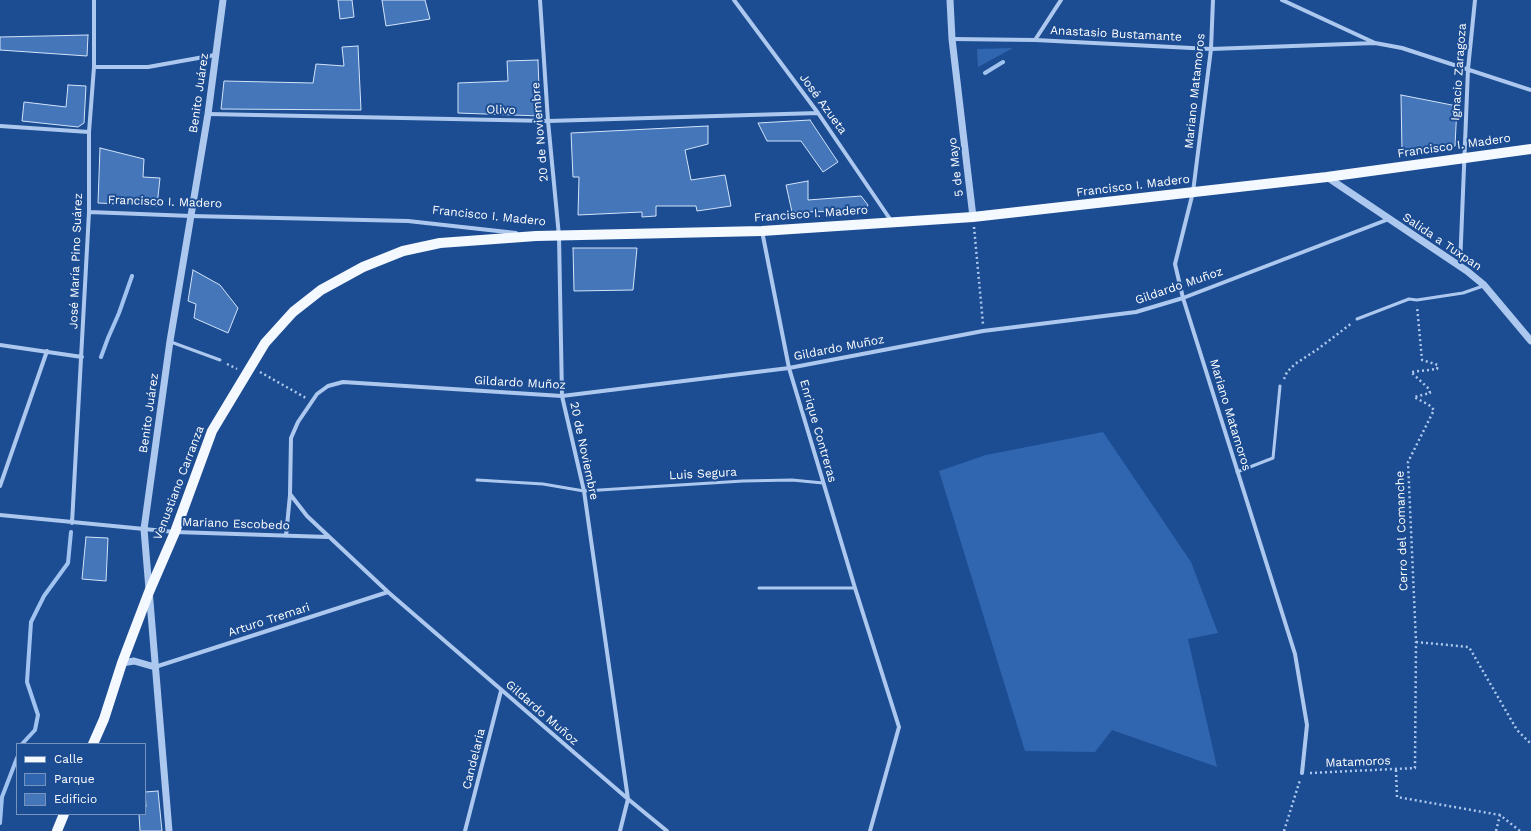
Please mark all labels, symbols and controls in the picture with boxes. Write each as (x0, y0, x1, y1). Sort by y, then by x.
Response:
street label: Anastasio Bustamante (1050, 23, 1182, 45)
street label: Ignacio Zaragoza (1448, 23, 1470, 121)
street label: Mariano Matamoros (1182, 33, 1208, 149)
street label: Benito Juárez (186, 52, 212, 134)
street label: José Azueta (796, 71, 850, 137)
street label: 20 de Noviembre (528, 82, 552, 182)
street label: Olivo (486, 103, 516, 117)
street label: Francisco I. Madero (1396, 131, 1512, 161)
street label: 5 de Mayo (945, 137, 967, 197)
street label: Francisco I. Madero (1075, 172, 1191, 200)
street label: José María Pino Suárez (66, 193, 86, 329)
street label: Francisco I. Madero (108, 193, 222, 211)
street label: Francisco I. Madero (431, 203, 547, 229)
street label: Francisco I. Madero (754, 203, 868, 225)
street label: Salida a Tuxpan (1400, 210, 1484, 274)
street label: Gildardo Muñoz (1133, 264, 1225, 308)
street label: Gildardo Muñoz (793, 332, 885, 364)
street label: Mariano Matamoros (1206, 357, 1254, 473)
street label: Benito Juárez (136, 372, 162, 454)
street label: Gildardo Muñoz (474, 373, 566, 393)
street label: Enrique Contreras (796, 378, 840, 484)
street label: 20 de Noviembre (567, 401, 601, 501)
street label: Venustiano Carranza (151, 424, 207, 542)
street label: Luis Segura (669, 465, 737, 483)
street label: Cerro del Comanche (1393, 471, 1411, 591)
street label: Mariano Escobedo (182, 515, 290, 533)
street label: Arturo Tremari (226, 600, 312, 640)
street label: Gildardo Muñoz (503, 677, 581, 749)
street label: Candelaria (459, 727, 489, 791)
legend (16, 743, 146, 815)
text: Calle (54, 752, 83, 766)
street label: Matamoros (1325, 754, 1391, 770)
text: Parque (54, 772, 95, 786)
text: Edificio (54, 792, 97, 806)

